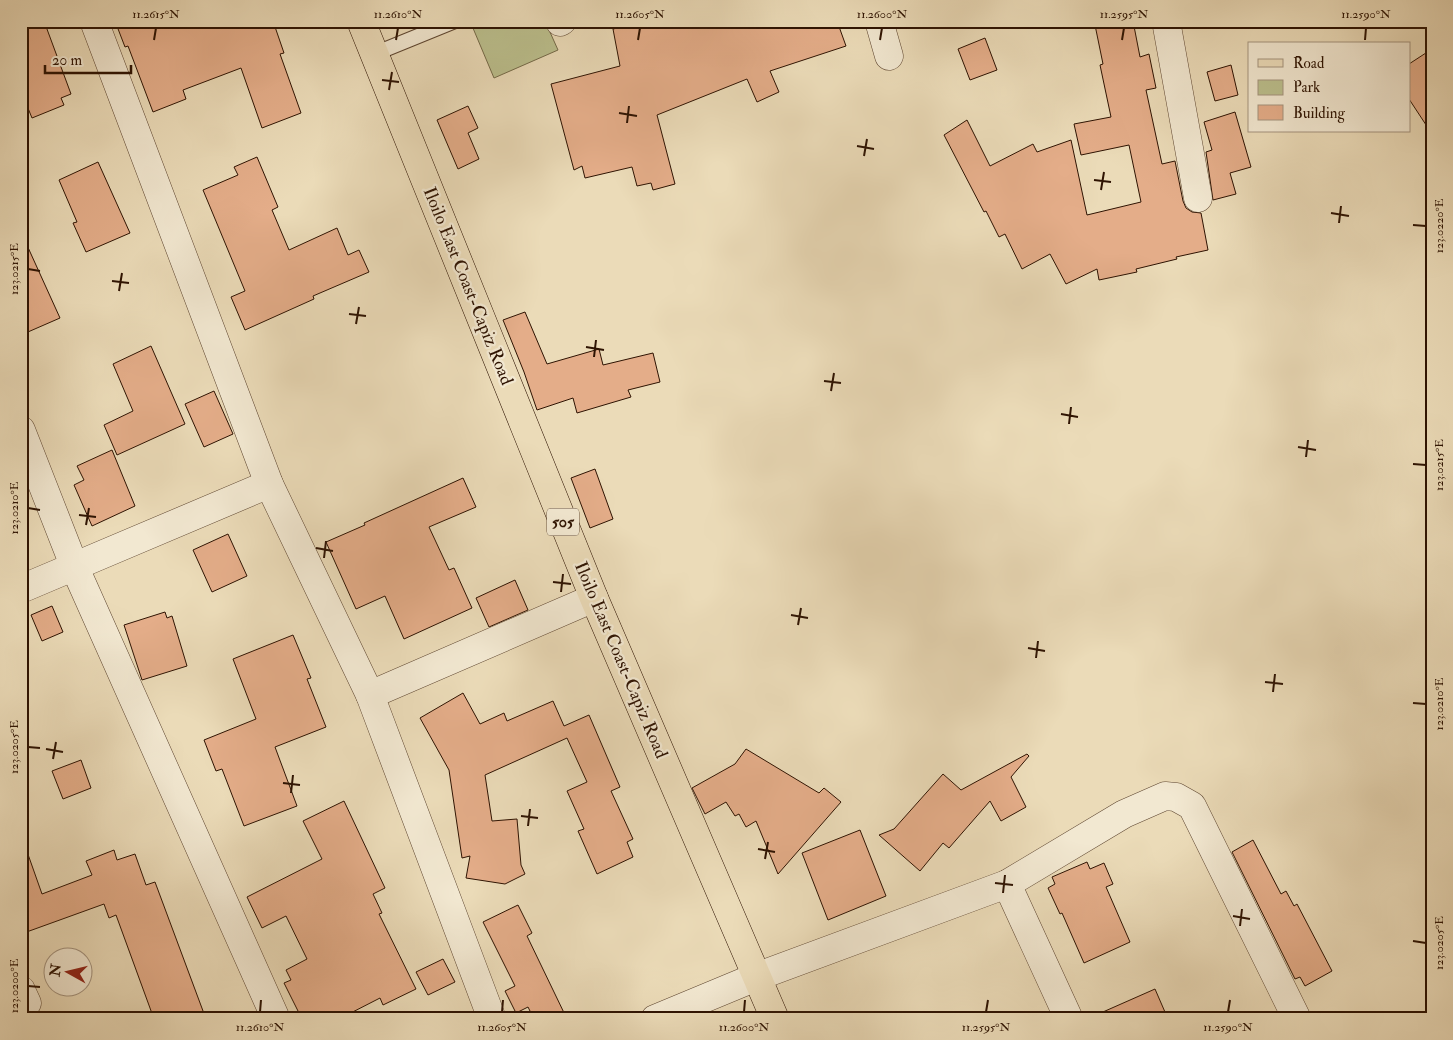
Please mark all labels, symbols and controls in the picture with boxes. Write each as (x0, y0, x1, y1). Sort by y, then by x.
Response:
text: 11.2615°N (132, 7, 180, 22)
text: 11.2610°N (374, 7, 422, 22)
text: 11.2605°N (615, 7, 665, 22)
text: 11.2600°N (857, 7, 907, 22)
text: 11.2595°N (1100, 7, 1149, 22)
text: 11.2590°N (1341, 7, 1391, 22)
scale bar (45, 42, 131, 74)
legend (1248, 42, 1410, 132)
text: 20 m (52, 51, 82, 70)
text: Road (1293, 54, 1325, 73)
text: Park (1293, 78, 1320, 97)
text: Building (1293, 104, 1345, 123)
street label: Iloilo East Coast-Capiz Road (418, 184, 518, 389)
text: 123.0220°E (1432, 198, 1447, 253)
text: 123.0215°E (7, 243, 22, 295)
text: 123.0215°E (1432, 439, 1447, 491)
text: 123.0210°E (7, 481, 22, 534)
road number: 505 (547, 508, 579, 536)
street label: Iloilo East Coast-Capiz Road (569, 558, 673, 762)
text: 123.0210°E (1432, 677, 1447, 730)
text: 123.0205°E (7, 720, 22, 774)
text: 123.0205°E (1432, 916, 1447, 970)
north arrow (42, 948, 92, 998)
text: 123.0200°E (7, 958, 22, 1013)
text: N (46, 962, 65, 979)
text: 11.2610°N (236, 1020, 284, 1035)
text: 11.2605°N (477, 1020, 527, 1035)
text: 11.2600°N (719, 1020, 769, 1035)
text: 11.2595°N (962, 1020, 1011, 1035)
text: 11.2590°N (1203, 1020, 1253, 1035)

